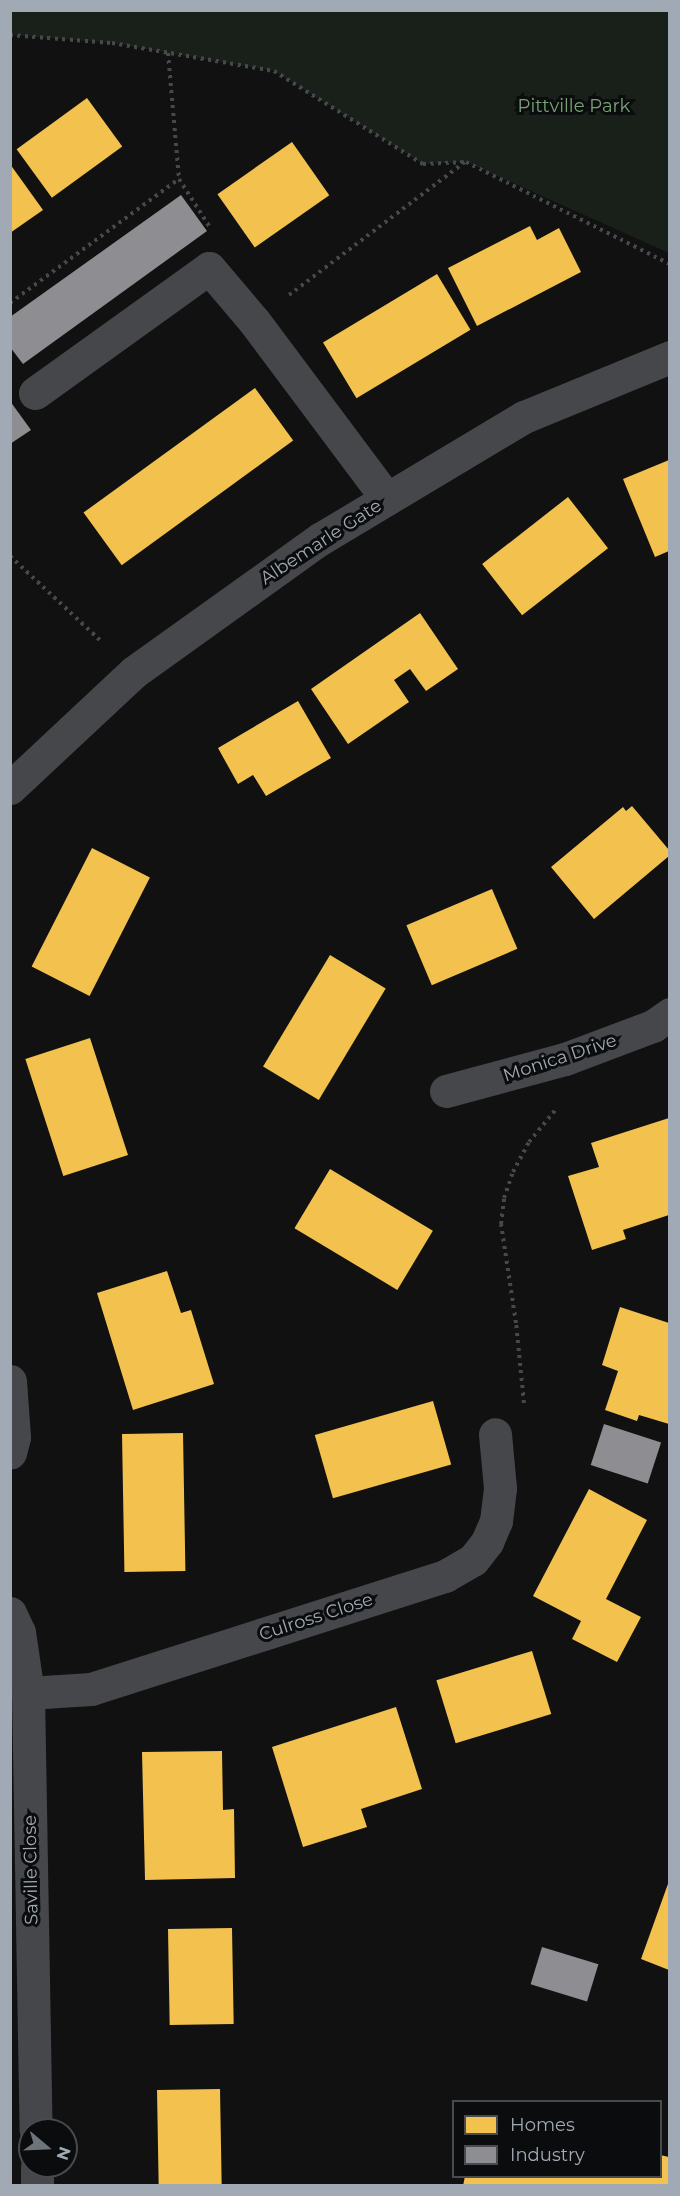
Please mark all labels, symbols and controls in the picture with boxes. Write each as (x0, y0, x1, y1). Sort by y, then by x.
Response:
park label: Pittville Park (518, 95, 630, 117)
street label: Albemarle Gate (256, 495, 386, 589)
street label: Monica Drive (501, 1029, 619, 1087)
street label: Culross Close (256, 1588, 376, 1646)
street label: Saville Close (19, 1815, 43, 1925)
legend (452, 2100, 662, 2178)
text: Homes (510, 2114, 575, 2136)
north arrow (18, 2118, 78, 2178)
text: N (53, 2144, 75, 2163)
text: Industry (510, 2144, 585, 2166)

